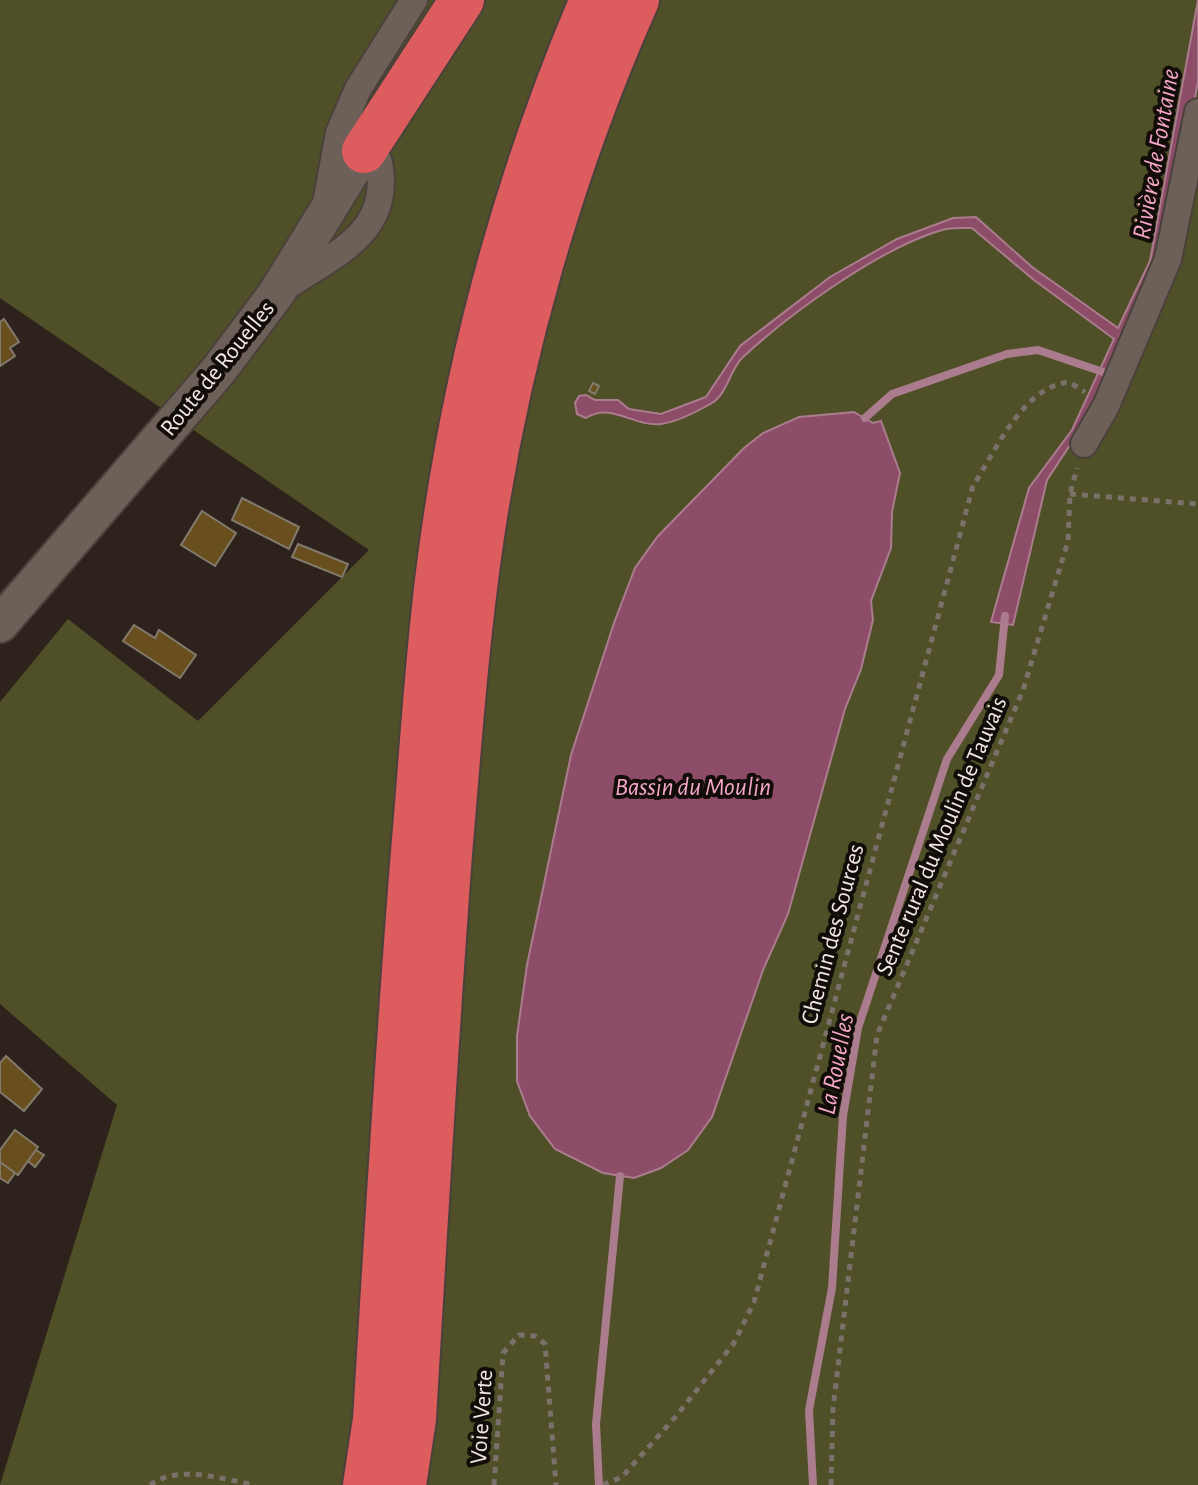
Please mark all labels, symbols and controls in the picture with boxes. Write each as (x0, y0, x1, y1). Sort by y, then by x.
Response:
water label: Rivière de Fontaine (1128, 67, 1184, 241)
street label: Route de Rouelles (156, 297, 279, 441)
street label: Sente rural du Moulin de Tauvais (872, 694, 1012, 979)
water label: Bassin du Moulin (615, 774, 771, 800)
street label: Chemin des Sources (797, 842, 869, 1027)
water label: La Rouelles (814, 1012, 858, 1117)
street label: Voie Verte (467, 1369, 497, 1465)

